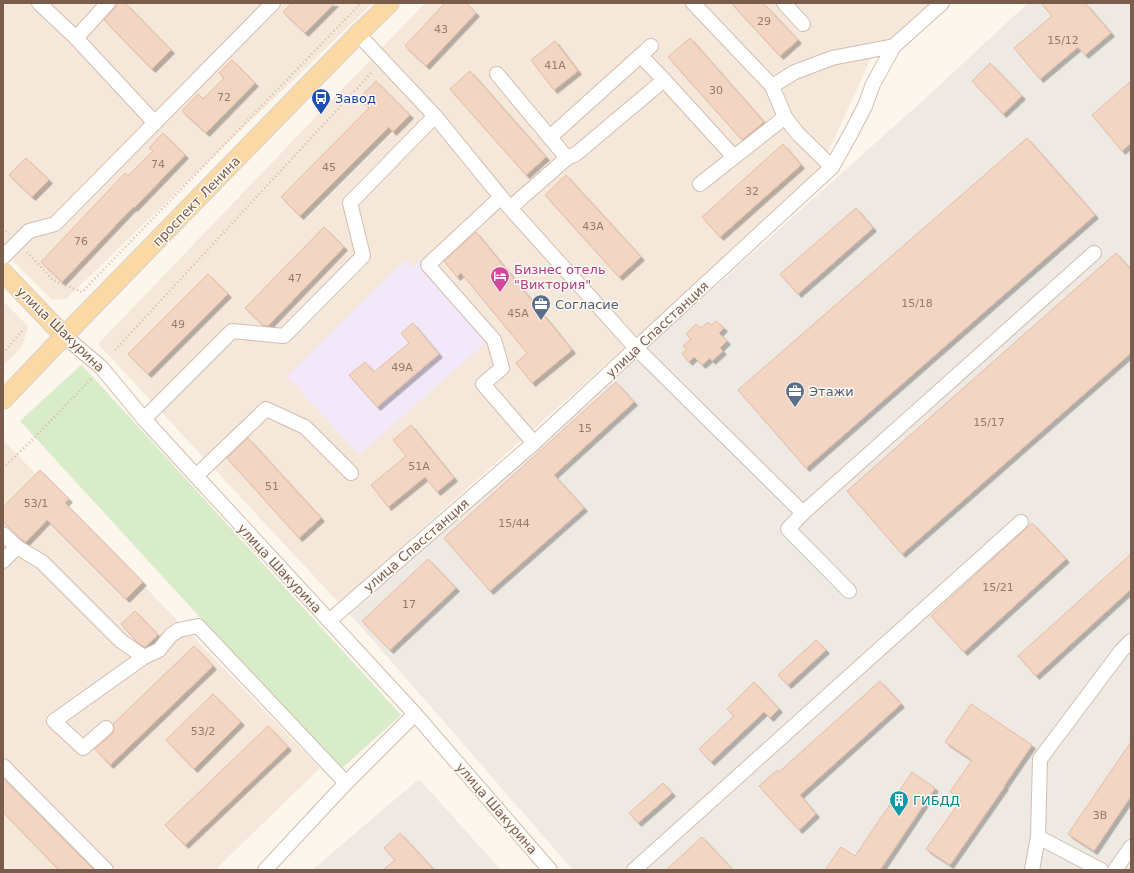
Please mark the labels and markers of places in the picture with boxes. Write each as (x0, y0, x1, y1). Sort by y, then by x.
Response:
bus stop icon: Завод (310, 87, 332, 115)
place label: Завод (335, 91, 376, 106)
place label: Бизнес отель "Виктория" (514, 262, 606, 292)
hotel icon: Бизнес отель "Виктория" (489, 265, 511, 293)
office icon: Согласие (530, 293, 552, 321)
place label: Согласие (555, 297, 619, 312)
office icon: Этажи (784, 380, 806, 408)
place label: Этажи (809, 384, 854, 399)
building icon: ГИБДД (888, 789, 910, 817)
place label: ГИБДД (913, 793, 960, 808)

